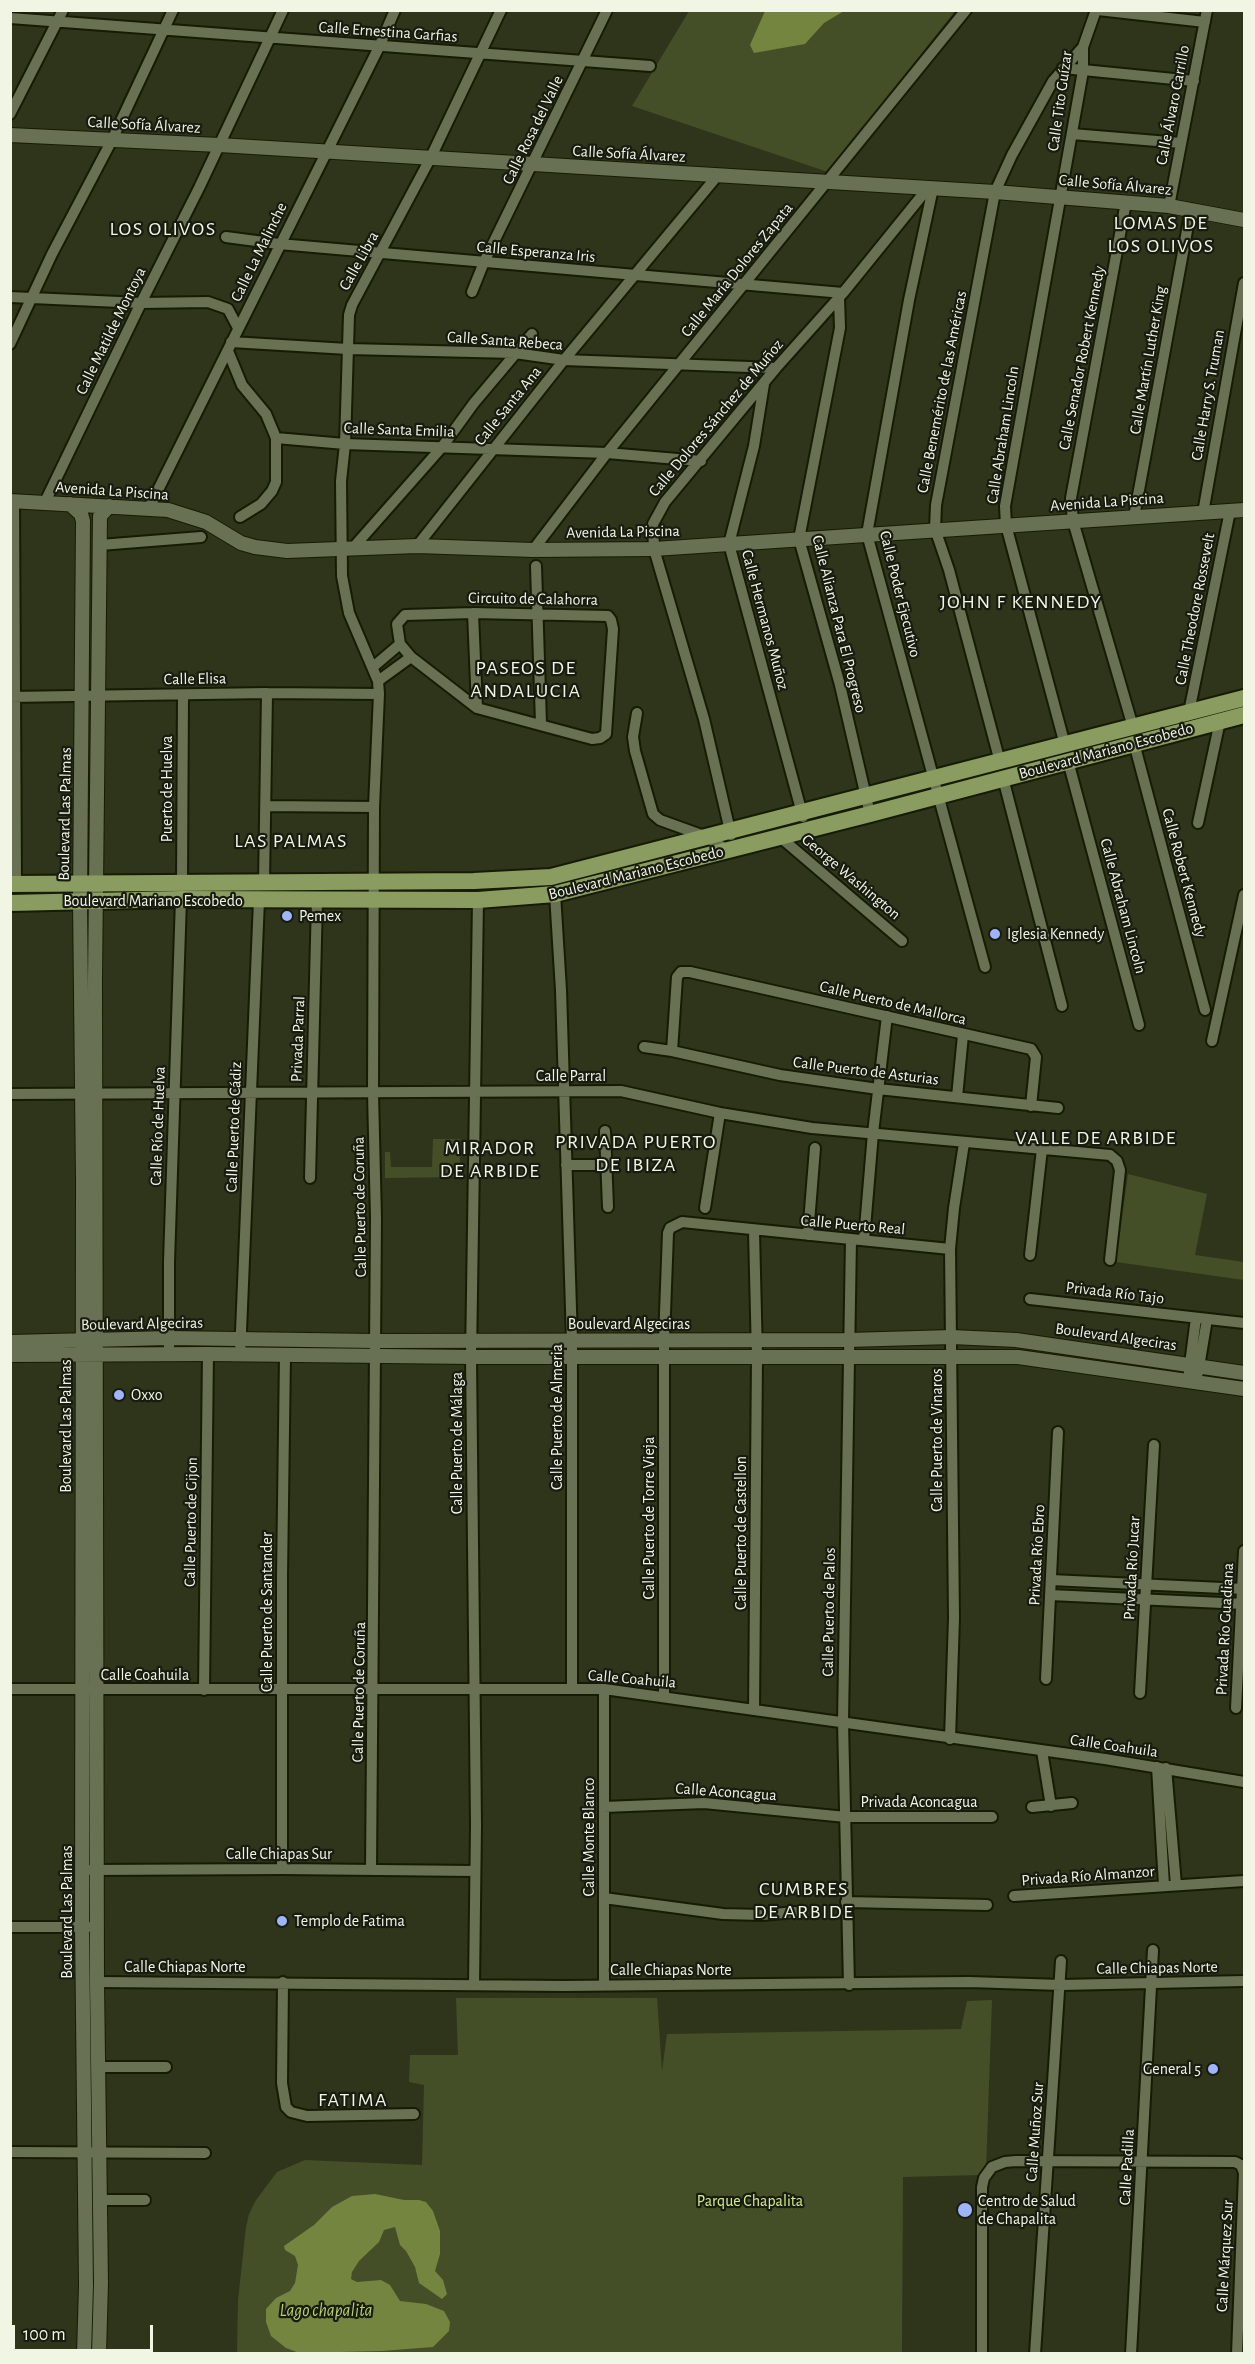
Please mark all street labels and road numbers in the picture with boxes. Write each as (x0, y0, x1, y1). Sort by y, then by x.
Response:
street label: Calle Ernestina Garfias (318, 18, 458, 46)
street label: Calle Álvaro Carrillo (1152, 43, 1194, 167)
street label: Calle Tito Guízar (1043, 50, 1077, 152)
street label: Calle Rosa del Valle (498, 72, 568, 188)
street label: Calle Sofía Álvarez (87, 112, 201, 138)
street label: Calle Sofía Álvarez (572, 141, 686, 167)
street label: Calle Sofía Álvarez (1058, 171, 1172, 199)
street label: Calle La Malinche (227, 199, 291, 305)
street label: Calle María Dolores Zapata (677, 199, 797, 341)
street label: Calle Libra (335, 228, 383, 294)
street label: Calle Esperanza Iris (476, 237, 596, 267)
street label: Calle Matilde Montoya (72, 264, 150, 398)
street label: Calle Senador Robert Kennedy (1055, 264, 1109, 452)
street label: Calle Martín Luther King (1125, 284, 1171, 436)
street label: Calle Benemérito de las Américas (913, 289, 971, 495)
street label: Calle Santa Rebeca (446, 327, 564, 355)
street label: Calle Harry S. Truman (1187, 328, 1229, 462)
street label: Calle Dolores Sánchez de Muñoz (645, 335, 787, 501)
street label: Calle Santa Ana (470, 363, 546, 449)
street label: Calle Abraham Lincoln (983, 365, 1023, 505)
street label: Calle Santa Emilia (343, 418, 455, 442)
street label: Avenida La Piscina (55, 477, 169, 505)
street label: Avenida La Piscina (1050, 488, 1164, 516)
street label: Avenida La Piscina (566, 521, 680, 543)
street label: Calle Poder Ejecutivo (875, 529, 925, 659)
street label: Calle Theodore Rossevelt (1171, 531, 1219, 687)
street label: Calle Alianza Para El Progreso (808, 533, 870, 715)
street label: Calle Hermanos Muñoz (737, 548, 793, 692)
street label: Circuito de Calahorra (468, 588, 598, 610)
street label: Calle Elisa (164, 669, 226, 689)
street label: Boulevard Mariano Escobedo (1017, 718, 1195, 784)
street label: Puerto de Huelva (157, 736, 177, 842)
street label: Boulevard Las Palmas (54, 747, 76, 881)
street label: Calle Robert Kennedy (1158, 806, 1210, 940)
street label: George Washington (798, 830, 904, 924)
street label: Calle Abraham Lincoln (1096, 836, 1150, 976)
street label: Boulevard Mariano Escobedo (546, 842, 726, 904)
street label: Boulevard Mariano Escobedo (63, 891, 243, 911)
street label: Calle Puerto de Mallorca (818, 977, 968, 1029)
street label: Privada Parral (287, 996, 309, 1082)
street label: Calle Puerto de Asturias (792, 1053, 940, 1089)
street label: Calle Puerto de Cádiz (222, 1061, 246, 1193)
street label: Calle Río de Huelva (146, 1066, 170, 1186)
street label: Calle Parral (536, 1066, 606, 1086)
street label: Calle Puerto de Coruña (349, 1137, 371, 1277)
street label: Calle Puerto Real (800, 1211, 906, 1239)
street label: Privada Río Tajo (1065, 1277, 1165, 1309)
street label: Boulevard Algeciras (81, 1313, 203, 1335)
street label: Boulevard Algeciras (568, 1314, 690, 1334)
street label: Boulevard Algeciras (1054, 1319, 1178, 1355)
street label: Calle Puerto de Almeria (547, 1344, 567, 1490)
street label: Boulevard Las Palmas (56, 1359, 76, 1493)
street label: Calle Puerto de Vinaros (927, 1368, 947, 1512)
street label: Calle Puerto de Málaga (447, 1372, 467, 1514)
street label: Calle Puerto de Torre Vieja (639, 1437, 659, 1599)
street label: Calle Puerto de Castellon (731, 1456, 751, 1610)
street label: Calle Puerto de Gijon (180, 1457, 202, 1587)
street label: Privada Río Ebro (1025, 1504, 1049, 1606)
street label: Privada Río Jucar (1120, 1516, 1144, 1620)
street label: Calle Puerto de Santander (257, 1532, 277, 1692)
street label: Calle Puerto de Palos (818, 1547, 840, 1677)
street label: Privada Río Guadiana (1212, 1562, 1238, 1696)
street label: Calle Puerto de Coruña (348, 1622, 370, 1762)
street label: Calle Coahuila (101, 1665, 189, 1685)
street label: Calle Coahuila (587, 1666, 677, 1692)
street label: Calle Coahuila (1069, 1730, 1159, 1762)
street label: Calle Monte Blanco (579, 1778, 599, 1896)
street label: Calle Aconcagua (675, 1779, 777, 1805)
street label: Privada Aconcagua (860, 1792, 978, 1812)
street label: Calle Chiapas Sur (226, 1844, 332, 1864)
street label: Boulevard Las Palmas (57, 1845, 77, 1979)
street label: Privada Río Almanzor (1021, 1862, 1155, 1890)
street label: Calle Chiapas Norte (124, 1957, 246, 1977)
street label: Calle Chiapas Norte (1096, 1957, 1218, 1979)
street label: Calle Chiapas Norte (610, 1960, 732, 1980)
street label: Calle Muñoz Sur (1022, 2082, 1048, 2182)
street label: Calle Padilla (1115, 2128, 1139, 2206)
street label: Calle Márquez Sur (1212, 2200, 1238, 2312)

